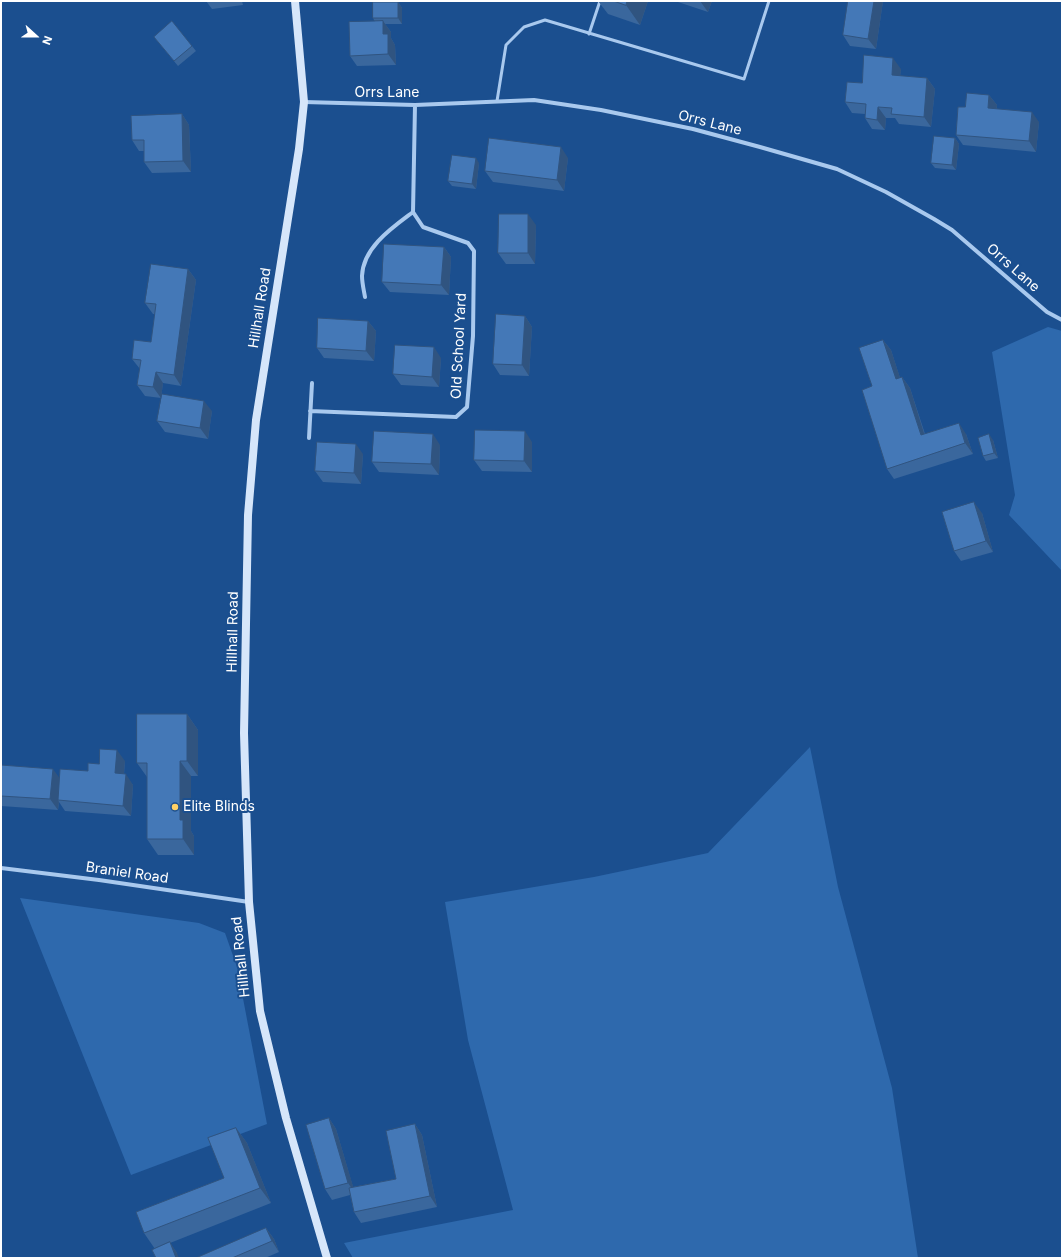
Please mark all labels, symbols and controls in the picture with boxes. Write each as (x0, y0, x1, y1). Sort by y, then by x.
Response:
north arrow (16, 16, 56, 56)
text: N (39, 34, 55, 47)
street label: Orrs Lane (354, 85, 420, 101)
street label: Orrs Lane (676, 107, 744, 139)
street label: Orrs Lane (983, 240, 1043, 296)
street label: Hillhall Road (245, 267, 275, 349)
street label: Old School Yard (448, 293, 470, 399)
street label: Hillhall Road (224, 591, 242, 673)
place label: Elite Blinds (183, 799, 255, 815)
marker: Elite Blinds (170, 802, 180, 812)
street label: Braniel Road (85, 859, 169, 887)
street label: Hillhall Road (228, 916, 254, 998)

